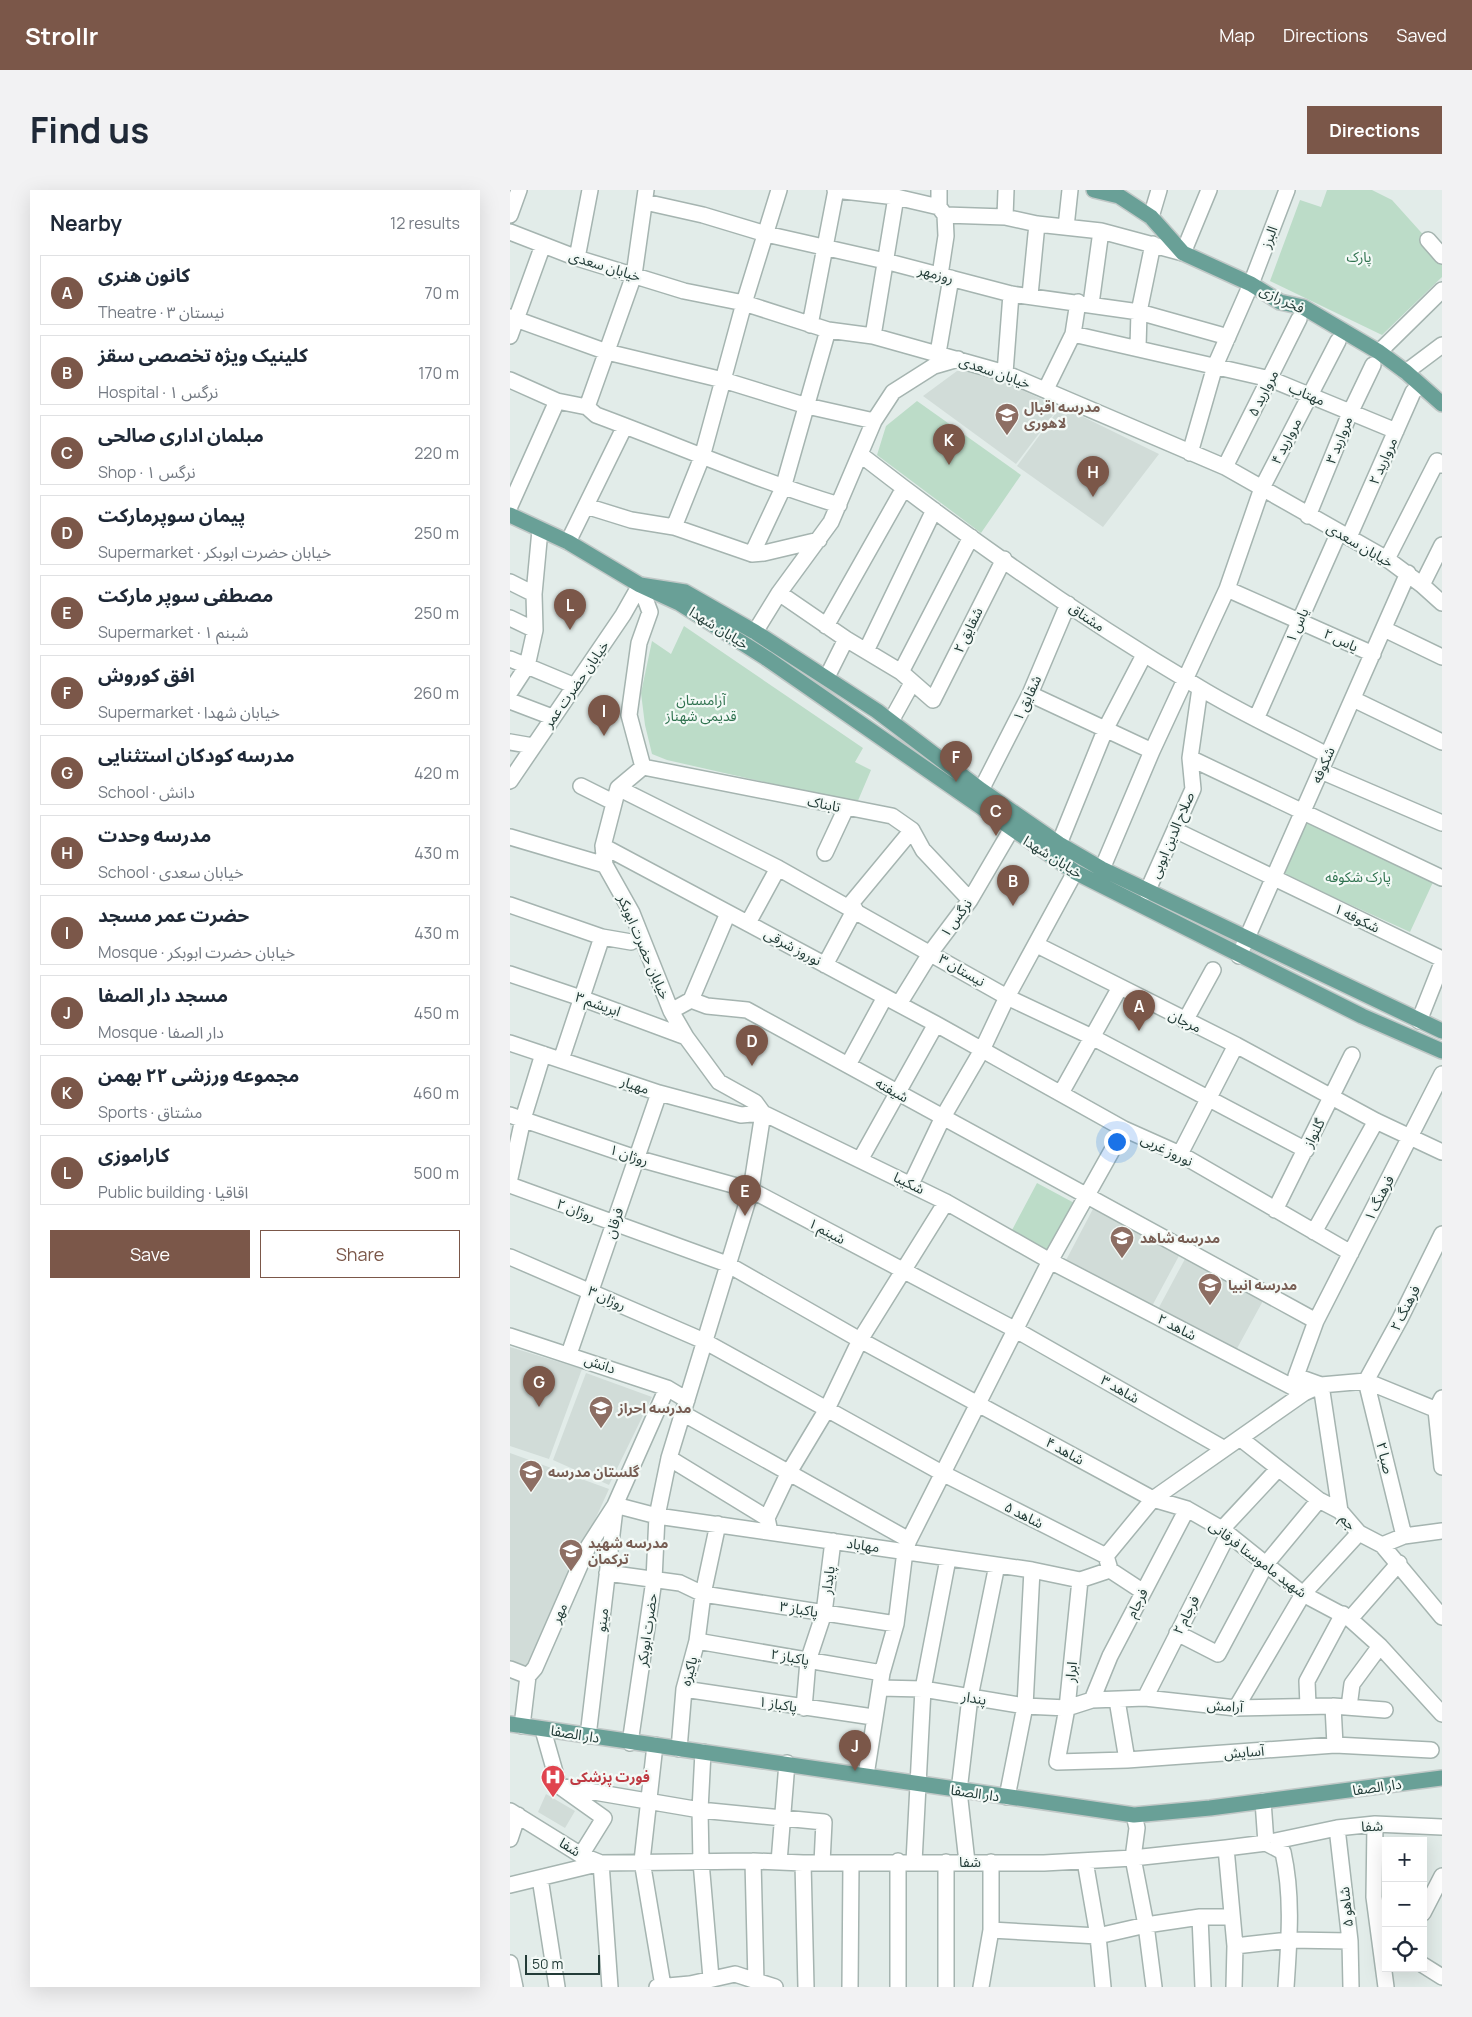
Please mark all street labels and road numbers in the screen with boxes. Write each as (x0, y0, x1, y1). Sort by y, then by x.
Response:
street label: البرز (1255, 223, 1281, 252)
street label: خیابان سعدی (567, 246, 643, 285)
street label: روزمهر (915, 259, 956, 287)
street label: فخر رازی (1257, 280, 1308, 317)
street label: خیابان سعدی (957, 350, 1033, 393)
street label: مروارید ۵ (1243, 366, 1282, 419)
street label: مهتاب (1286, 377, 1328, 410)
street label: مرواربد ۳ (1321, 413, 1357, 466)
street label: مروارید ۴ (1266, 414, 1305, 467)
street label: مروارید ۲ (1364, 434, 1401, 487)
street label: خیابان سعدی (1323, 518, 1397, 571)
street label: مشتاق (1066, 598, 1109, 635)
street label: خیابان شهدا (686, 602, 753, 653)
street label: شقایق ۲ (948, 604, 988, 656)
street label: یاس ۱ (1281, 604, 1313, 645)
street label: یاس ۲ (1321, 623, 1362, 656)
street label: خیابان حضرت عمر (538, 636, 613, 732)
street label: شقایق ۱ (1008, 672, 1046, 724)
street label: شکوفه (1306, 744, 1339, 786)
street label: صلاح الدین ابوبی (1145, 788, 1200, 882)
street label: تابناک (806, 791, 842, 816)
street label: خیابان شهدا (1020, 831, 1087, 882)
street label: خیابان حضرت ابوبکر (614, 891, 675, 1002)
street label: نرگس ۱ (935, 895, 976, 941)
street label: شکوفه ۱ (1331, 898, 1383, 937)
street label: نوروز شرقی (761, 924, 825, 970)
street label: نیستان ۳ (936, 949, 989, 991)
street label: ابریشم ۳ (572, 987, 624, 1022)
street label: مرجان (1166, 1005, 1205, 1037)
street label: مهیار (618, 1071, 652, 1098)
street label: شیفته (872, 1073, 912, 1106)
street label: گلنواز (1298, 1115, 1329, 1151)
street label: نوروز غربی (1138, 1129, 1197, 1170)
street label: روژان ۱ (607, 1139, 651, 1170)
street label: شکیبا (891, 1167, 928, 1198)
street label: فرهنگ ۱ (1359, 1172, 1398, 1224)
street label: روژان ۲ (554, 1194, 598, 1226)
street label: فرقان (600, 1205, 627, 1241)
street label: شبنم ۱ (805, 1213, 849, 1250)
street label: روژان ۳ (585, 1281, 629, 1314)
street label: فرهنگ ۲ (1385, 1282, 1424, 1334)
street label: شاهد ۲ (1154, 1309, 1200, 1344)
street label: دانش (582, 1349, 618, 1378)
street label: شاهد ۳ (1098, 1370, 1143, 1407)
street label: شاهد ۴ (1043, 1432, 1088, 1469)
street label: صبا ۲ (1372, 1440, 1399, 1476)
street label: شاهد ۵ (1001, 1497, 1047, 1532)
street label: جم (1334, 1509, 1361, 1535)
street label: شهید ماموستا فرقانی (1206, 1516, 1311, 1602)
street label: مهاباد (845, 1533, 881, 1556)
street label: پایدار (816, 1565, 840, 1596)
street label: فرجام (1121, 1585, 1154, 1622)
street label: حضرت ابوبکر (632, 1592, 661, 1669)
street label: فرجام ۲ (1168, 1592, 1205, 1638)
street label: پاکباز ۳ (778, 1596, 820, 1622)
street label: مهر (545, 1600, 571, 1627)
street label: مینو (591, 1607, 612, 1633)
street label: پاکباز ۲ (769, 1644, 811, 1670)
street label: پاکیزه (675, 1654, 703, 1688)
street label: ابرار (1060, 1661, 1081, 1684)
street label: پندار (959, 1686, 988, 1710)
street label: پاکباز ۱ (757, 1691, 799, 1717)
street label: آرامش (1206, 1695, 1245, 1716)
street label: دار الصفا (549, 1720, 601, 1747)
street label: آسایش (1223, 1741, 1266, 1762)
street label: دار الصفا (1351, 1774, 1403, 1799)
street label: دار الصفا (949, 1780, 1001, 1805)
street label: شفا (1361, 1816, 1383, 1835)
street label: شفا (556, 1833, 585, 1860)
street label: شفا (959, 1852, 981, 1871)
street label: شاهو ۵ (1334, 1886, 1357, 1928)

